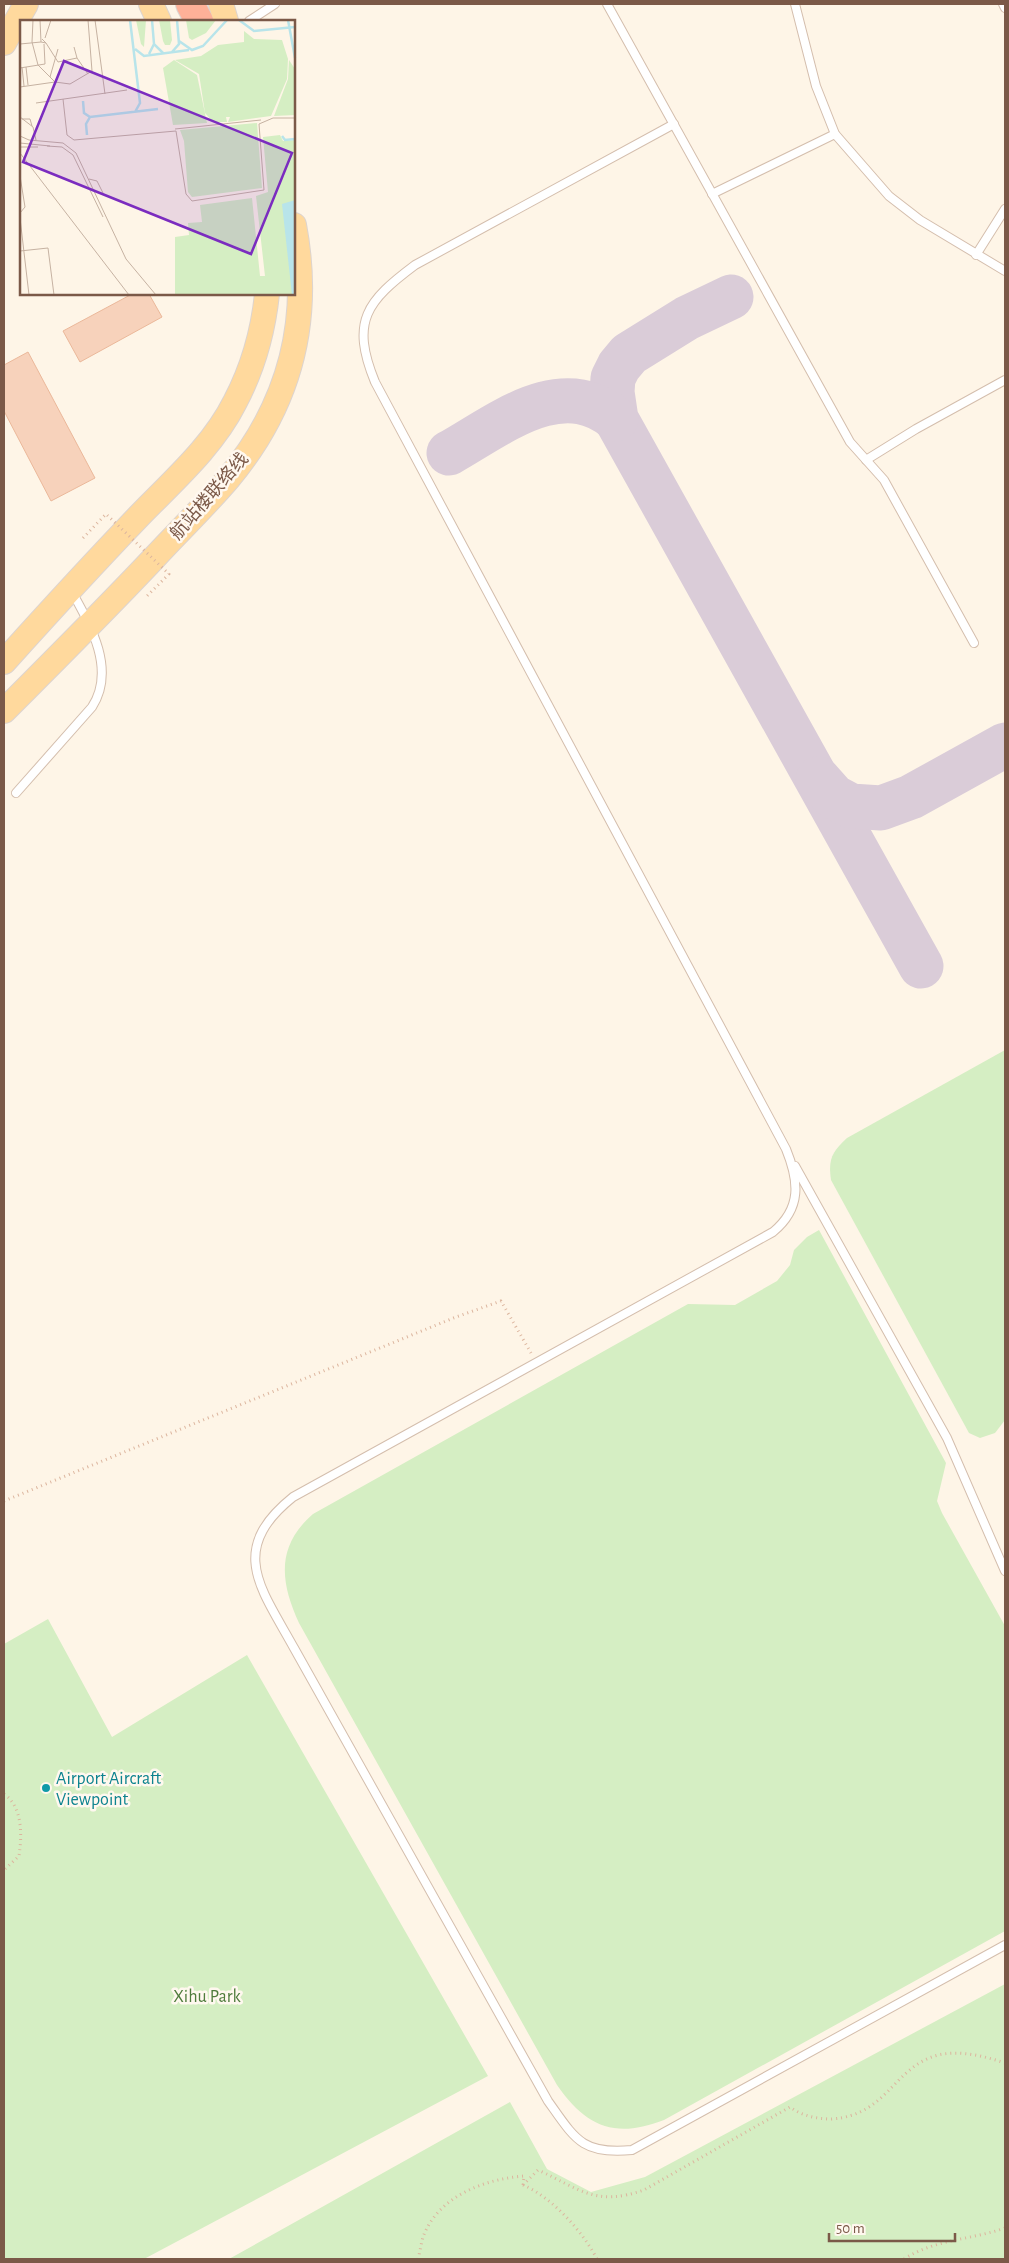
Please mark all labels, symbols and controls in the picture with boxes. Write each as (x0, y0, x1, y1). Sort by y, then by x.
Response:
inset map (20, 20, 295, 295)
street label: 航站楼联络线 (166, 449, 252, 543)
place label: Airport Aircraft Viewpoint (56, 1770, 162, 1809)
marker: Airport Aircraft Viewpoint (40, 1782, 52, 1794)
park label: Xihu Park (173, 1988, 242, 2006)
scale bar (829, 2210, 955, 2242)
text: 50 m (836, 2221, 865, 2236)

